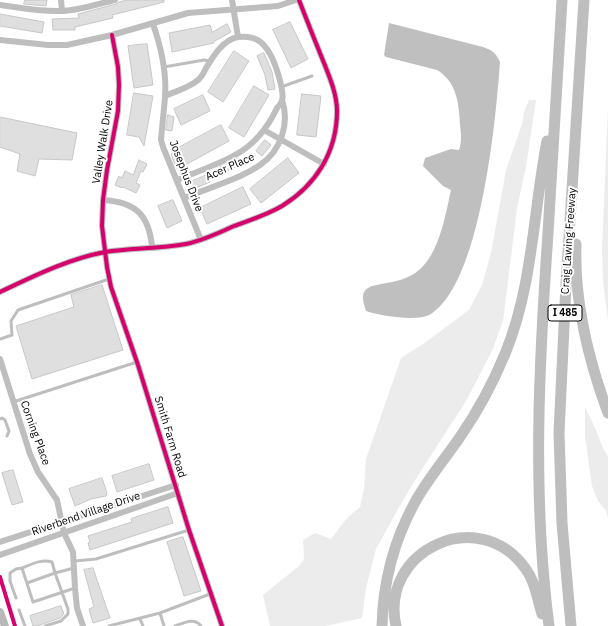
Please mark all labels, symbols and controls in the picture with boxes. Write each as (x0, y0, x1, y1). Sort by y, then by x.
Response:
street label: Valley Walk Drive (90, 99, 116, 185)
street label: Josephus Drive (166, 138, 206, 214)
street label: Acer Place (203, 150, 257, 184)
street label: Craig Lawing Freeway (559, 187, 579, 295)
road number: I 485 (548, 305, 582, 321)
street label: Smith Farm Road (151, 395, 189, 479)
street label: Corning Place (17, 399, 53, 467)
street label: Riverbend Village Drive (30, 489, 142, 539)

